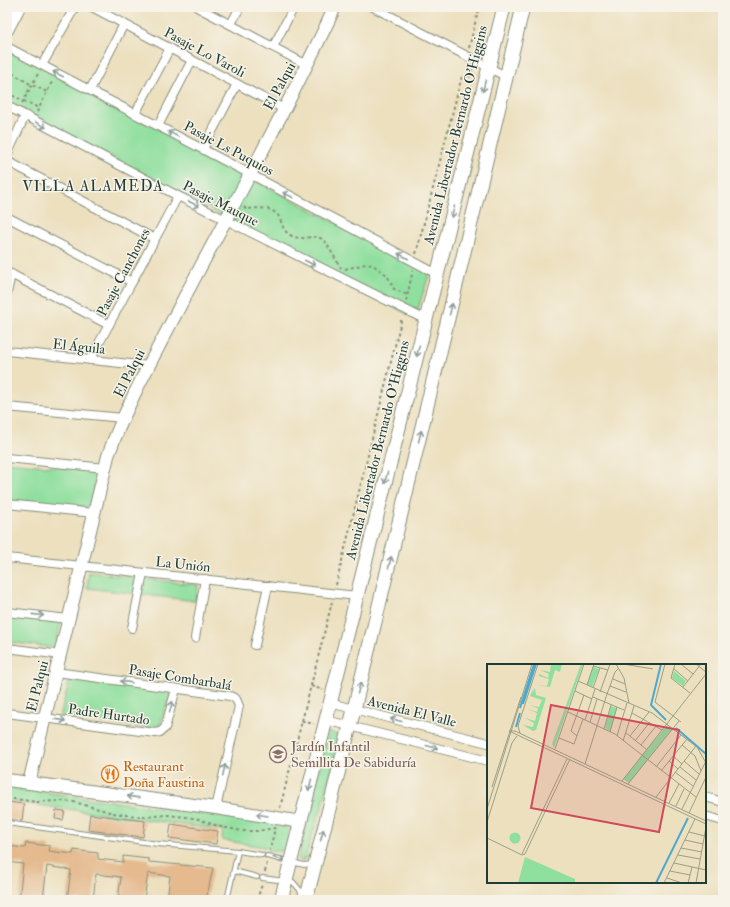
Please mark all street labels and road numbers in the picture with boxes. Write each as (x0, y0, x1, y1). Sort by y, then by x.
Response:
street label: Pasaje Lo Varoli (161, 24, 249, 81)
street label: Avenida Libertador Bernardo O'Higgins (420, 24, 491, 247)
street label: El Palqui (260, 59, 299, 113)
street label: Pasaje Ls Puquios (181, 118, 277, 179)
street label: Pasaje Mauque (180, 177, 262, 230)
street label: Pasaje Canchones (93, 225, 154, 319)
street label: El Águila (52, 335, 106, 358)
street label: Avenida Libertador Bernardo O'Higgins (342, 339, 413, 562)
street label: El Palqui (110, 346, 149, 400)
street label: La Unión (155, 553, 211, 576)
street label: El Palqui (23, 659, 52, 713)
street label: Pasaje Combarbalá (127, 661, 233, 694)
street label: Avenida El Valle (365, 692, 458, 731)
street label: Padre Hurtado (67, 700, 151, 729)

